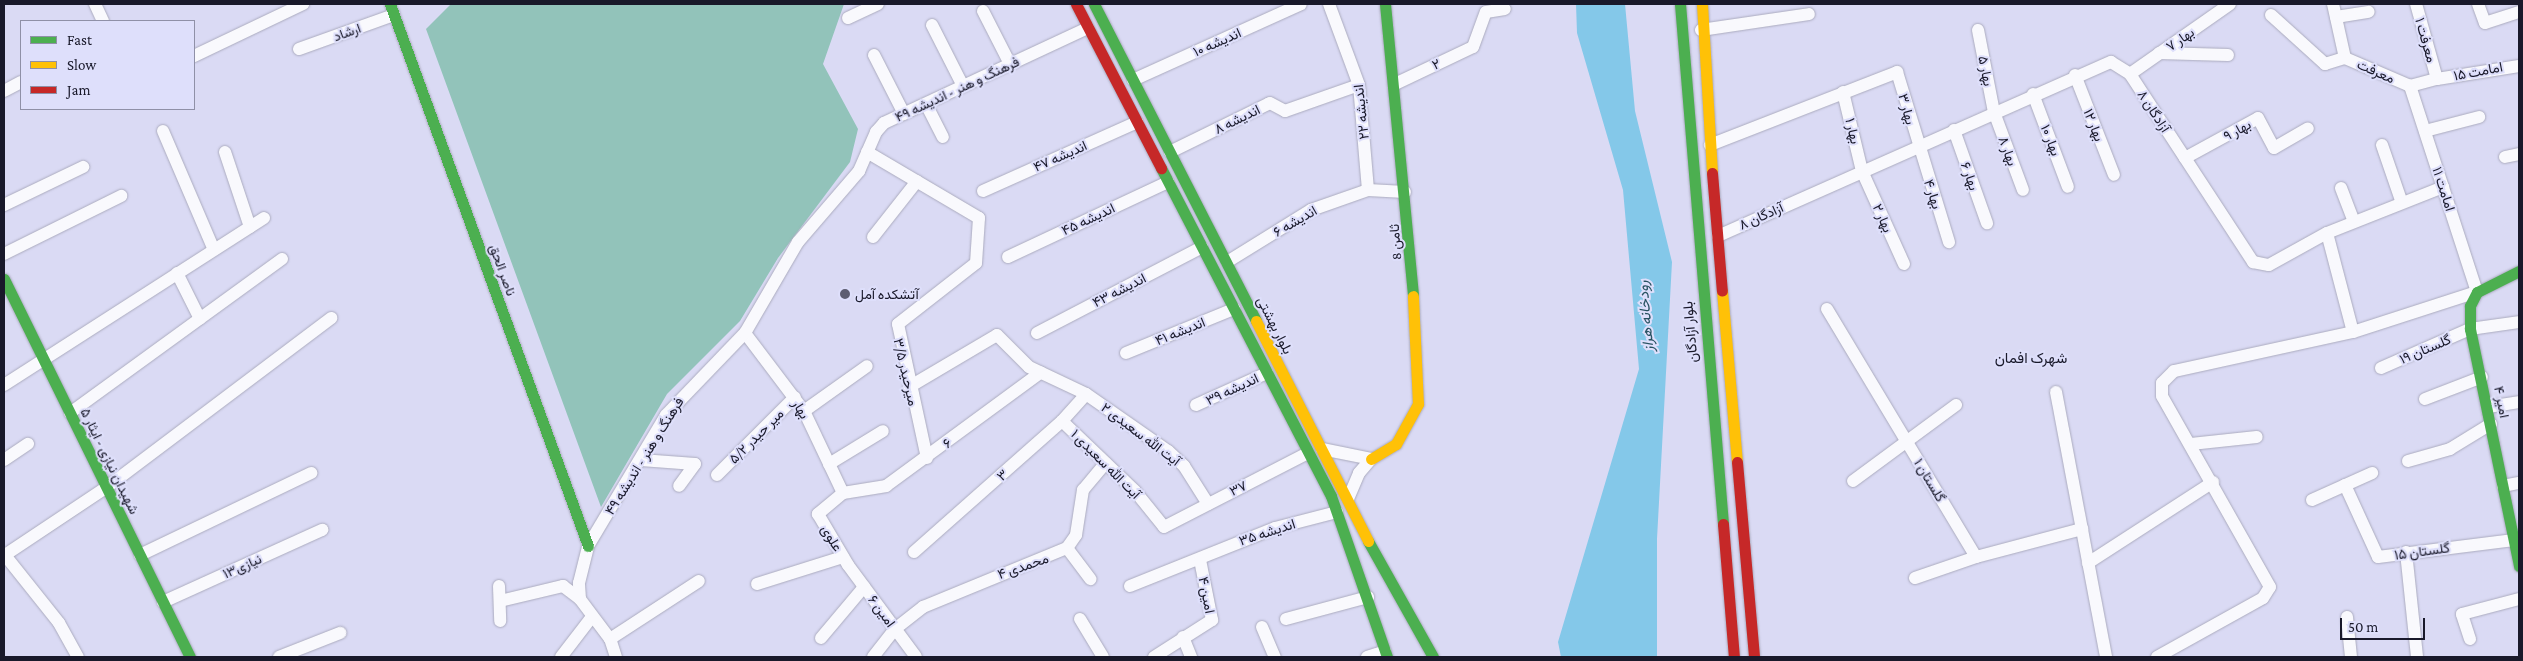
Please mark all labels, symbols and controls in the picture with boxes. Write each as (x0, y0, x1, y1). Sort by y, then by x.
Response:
street label: معرفت ۱ (2412, 16, 2440, 64)
street label: ارشاد (331, 19, 363, 45)
legend (20, 20, 195, 110)
street label: بهار ۷ (2163, 23, 2197, 55)
street label: اندیشه ۱۰ (1190, 24, 1244, 60)
text: Fast (67, 32, 92, 48)
street label: فرهنگ و هنر - اندیشه ۴۹ (892, 53, 1022, 125)
street label: بهار ۵ (1975, 54, 1997, 88)
street label: ۲ (1429, 55, 1443, 73)
street label: معرفت (2355, 55, 2397, 87)
text: Slow (67, 57, 96, 73)
street label: امامت ۱۵ (2452, 58, 2504, 84)
text: Jam (67, 82, 90, 98)
street label: اندیشه ۲۲ (1350, 84, 1372, 140)
street label: آزادگان ۸ (2134, 87, 2174, 135)
street label: بهار ۳ (1895, 92, 1919, 126)
street label: اندیشه ۸ (1211, 101, 1263, 137)
street label: بهار ۱۲ (2080, 106, 2108, 144)
street label: بهار ۱ (1842, 116, 1864, 146)
street label: بهار ۹ (2220, 116, 2254, 144)
street label: بهار ۱۰ (2037, 122, 2065, 158)
street label: بهار ۸ (1995, 134, 2021, 168)
street label: اندیشه ۴۷ (1031, 137, 1089, 175)
street label: بهار ۶ (1957, 160, 1983, 192)
street label: امامت ۱۱ (2429, 165, 2459, 213)
street label: بهار ۴ (1920, 177, 1946, 211)
street label: اندیشه ۴۵ (1059, 199, 1117, 239)
street label: آزادگان ۸ (1736, 199, 1786, 233)
street label: بهار ۲ (1869, 201, 1897, 235)
street label: اندیشه ۶ (1270, 202, 1320, 240)
street label: ثامن 8 (1385, 223, 1405, 261)
street label: ناصر الحق (486, 242, 520, 298)
street label: اندیشه ۴۳ (1089, 269, 1149, 311)
water label: رودخانه هراز (1634, 280, 1658, 352)
place label: آتشکده آمل (855, 286, 919, 302)
marker: آتشکده آمل (839, 288, 851, 300)
street label: بلوار بهشتی (1253, 293, 1297, 357)
street label: بلوار آزادگان (1679, 301, 1701, 363)
street label: اندیشه ۴۱ (1152, 313, 1208, 349)
street label: گلستان ۱۹ (2397, 331, 2453, 367)
street label: میرحیدر ۳/۵ (890, 336, 922, 408)
district label: شهرک افمان (1995, 350, 2067, 368)
street label: اندیشه ۳۹ (1203, 369, 1261, 409)
street label: امیر ۴ (2491, 385, 2513, 419)
street label: فرهنگ و هنر - اندیشه ۴۹ (601, 394, 687, 518)
street label: بهار (789, 396, 813, 422)
street label: آیت الله سعیدی ۲ (1098, 399, 1184, 469)
street label: شهیدان نیازی - ایثار ۵ (77, 405, 143, 517)
street label: میر حیدر ۵/۲ (725, 405, 787, 467)
street label: آیت الله سعیدی ۱ (1068, 426, 1144, 502)
street label: ۶ (939, 434, 955, 452)
street label: گلستان ۱ (1911, 455, 1949, 505)
street label: ۳ (993, 466, 1011, 484)
street label: ۳۷ (1227, 477, 1249, 499)
street label: اندیشه ۳۵ (1237, 515, 1297, 549)
street label: علوی (818, 522, 846, 554)
street label: گلستان ۱۵ (2393, 539, 2451, 563)
street label: محمدی ۴ (995, 549, 1051, 583)
street label: نیازی۱۳ (220, 550, 264, 582)
street label: امین ۴ (1195, 575, 1219, 615)
street label: امین ۶ (865, 592, 899, 630)
scale bar (2343, 608, 2428, 640)
text: 50 m (2348, 619, 2378, 635)

